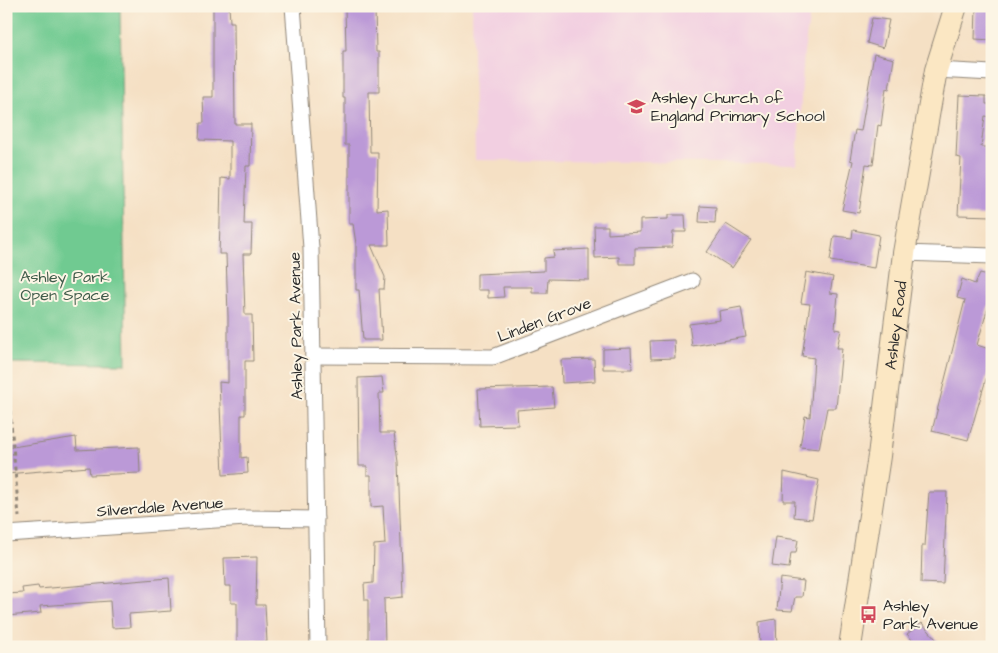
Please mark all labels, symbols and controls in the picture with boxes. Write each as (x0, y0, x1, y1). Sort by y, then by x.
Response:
place label: Ashley Church of England Primary School (651, 87, 825, 128)
school or university icon: Ashley Church of England Primary School (627, 96, 647, 116)
street label: Ashley Park Avenue (284, 251, 309, 400)
park label: Ashley Park Open Space (20, 266, 110, 306)
street label: Ashley Road (880, 280, 912, 371)
street label: Linden Grove (494, 292, 595, 348)
street label: Silverdale Avenue (96, 492, 224, 522)
place label: Ashley Park Avenue (883, 595, 979, 635)
bus stop icon: Ashley Park Avenue (859, 604, 879, 624)

